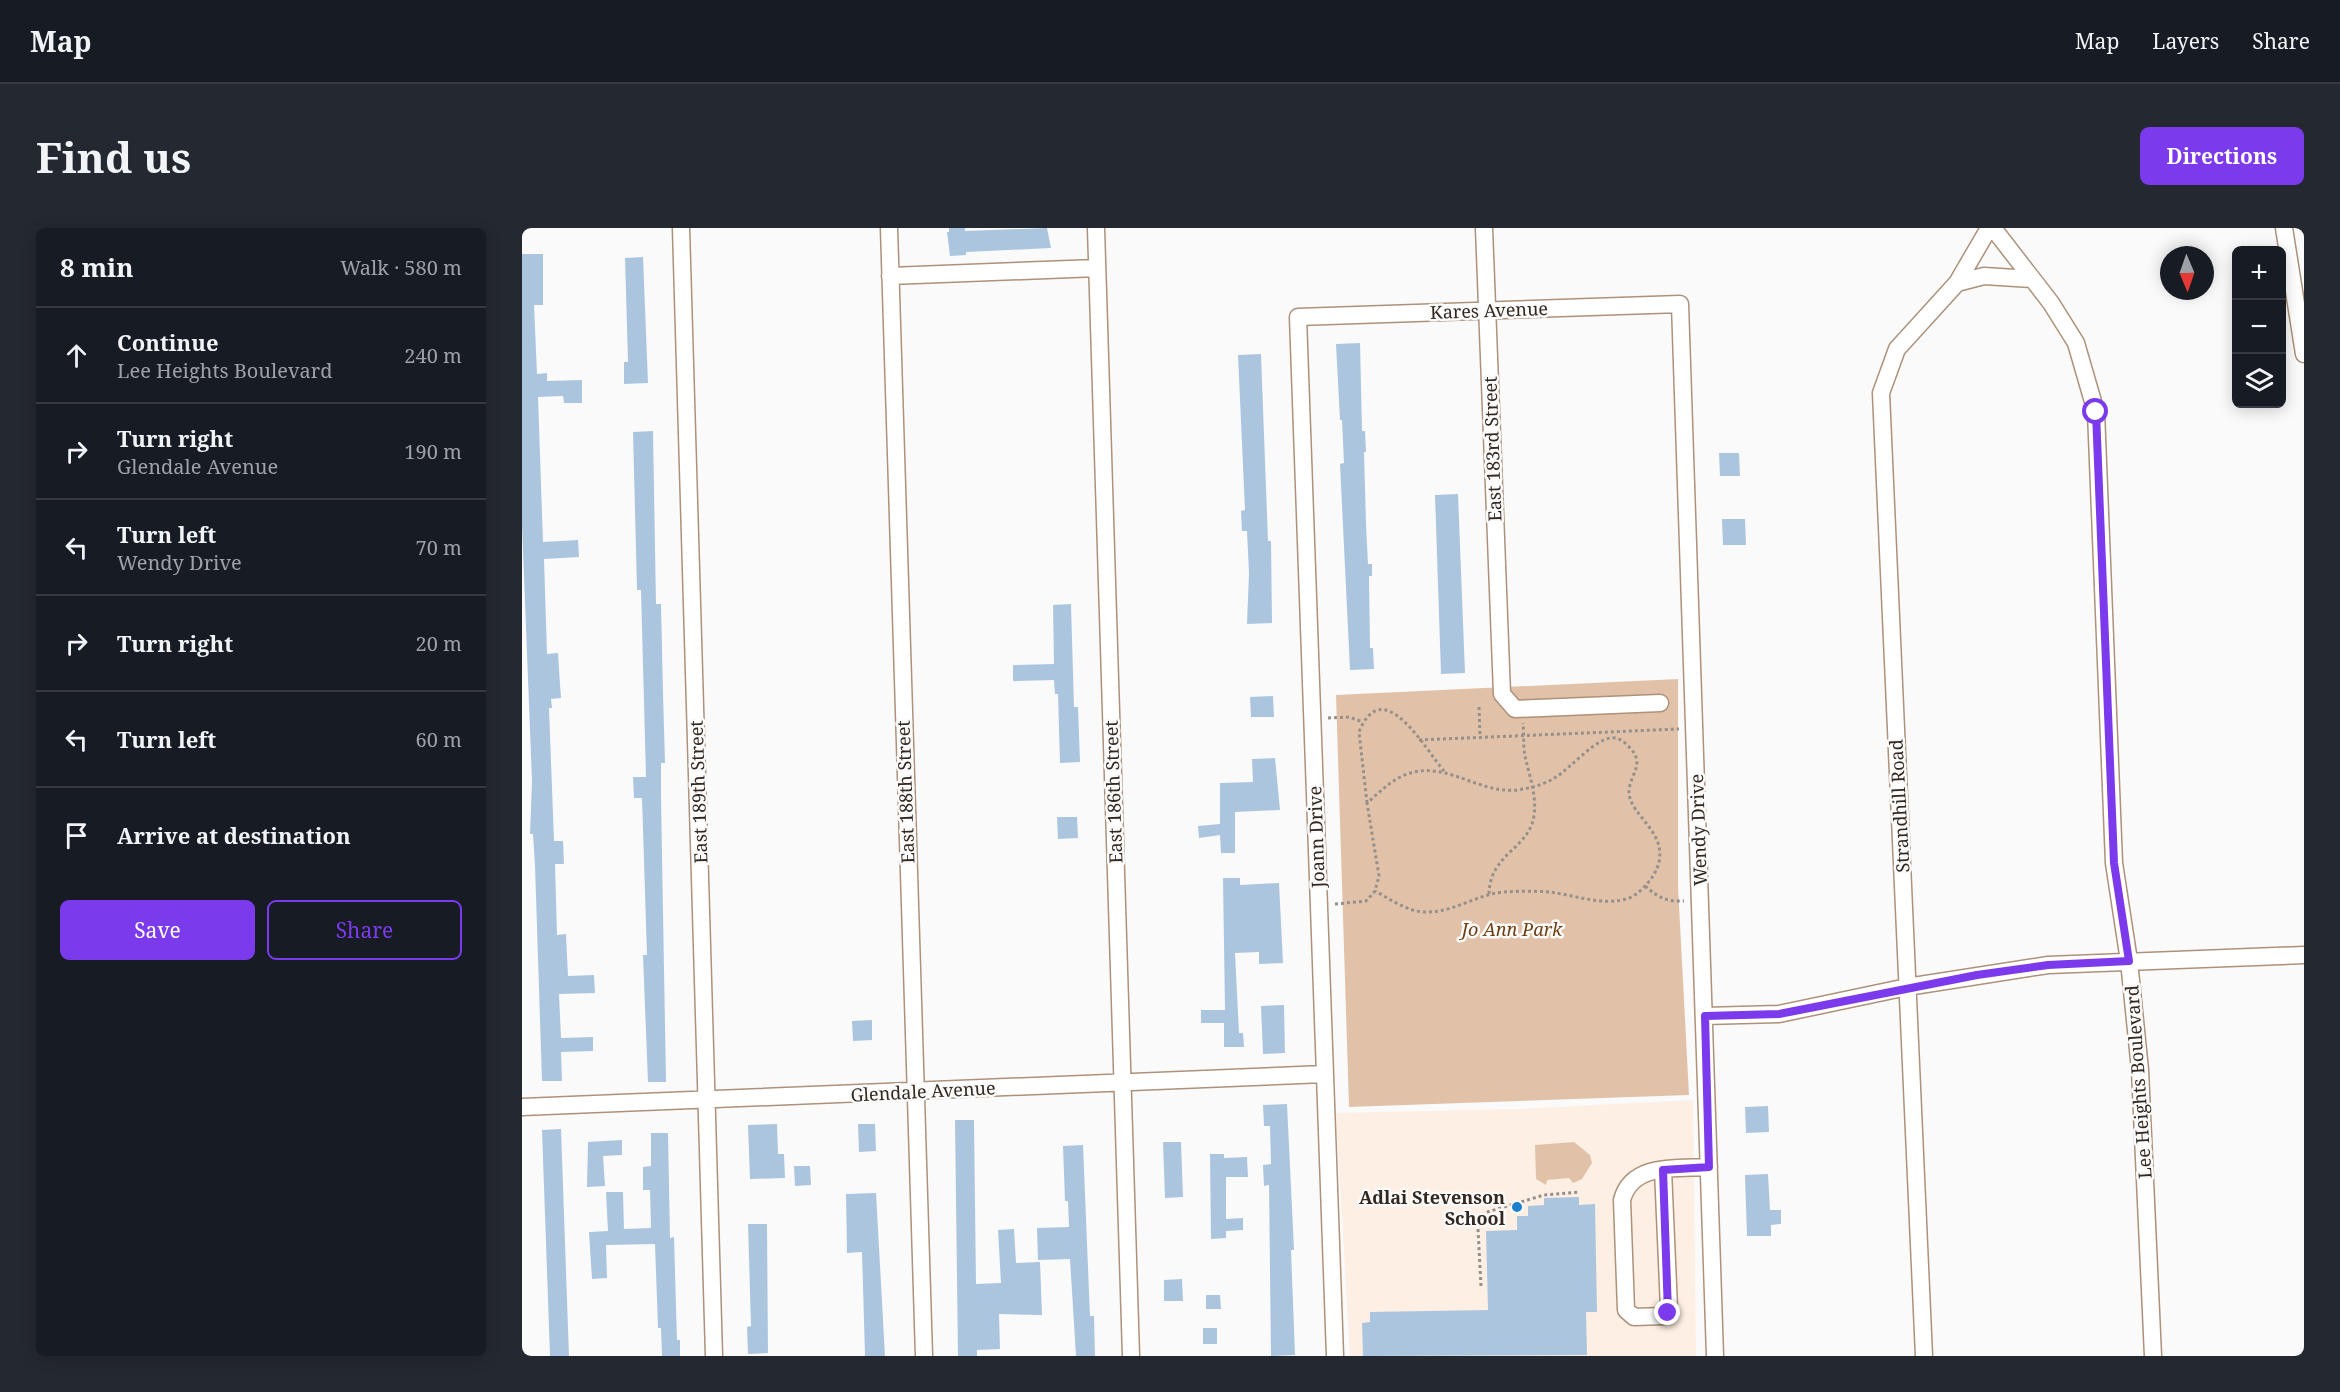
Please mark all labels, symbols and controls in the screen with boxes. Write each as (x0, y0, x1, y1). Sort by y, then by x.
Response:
text: Map (30, 22, 92, 60)
text: Map (2075, 27, 2119, 55)
text: Layers (2152, 27, 2219, 55)
text: Share (2252, 27, 2310, 55)
button: Directions (2140, 127, 2304, 185)
text: Find us (36, 128, 191, 185)
north arrow (2160, 246, 2214, 300)
map controls (2232, 246, 2286, 408)
button: + (2232, 246, 2286, 300)
text: 8 min (60, 249, 134, 285)
text: Walk · 580 m (340, 254, 462, 281)
street label: Kares Avenue (1430, 296, 1548, 324)
button: − (2232, 300, 2286, 354)
text: Continue (117, 327, 219, 357)
icon: ahead (60, 339, 93, 372)
text: 240 m (404, 342, 462, 369)
button: layers (2232, 354, 2286, 408)
text: Lee Heights Boulevard (117, 357, 333, 384)
street label: East 183rd Street (1477, 376, 1507, 522)
route start (2082, 398, 2108, 424)
text: Turn right (117, 423, 233, 453)
icon: right (60, 435, 93, 468)
text: 190 m (404, 438, 462, 465)
text: Glendale Avenue (117, 453, 278, 480)
text: Turn left (117, 519, 216, 549)
icon: left (60, 531, 93, 564)
text: 70 m (416, 534, 462, 561)
text: Wendy Drive (117, 549, 242, 576)
icon: right (60, 627, 93, 660)
text: Turn right (117, 628, 233, 658)
text: 20 m (416, 630, 462, 657)
street label: East 189th Street (684, 720, 712, 864)
street label: East 188th Street (891, 720, 919, 864)
street label: East 186th Street (1099, 720, 1127, 864)
icon: left (60, 723, 93, 756)
text: Turn left (117, 724, 216, 754)
text: 60 m (416, 726, 462, 753)
street label: Strandhill Road (1884, 739, 1914, 873)
street label: Wendy Drive (1684, 773, 1712, 887)
street label: Joann Drive (1302, 785, 1330, 890)
icon: arrive (60, 819, 93, 852)
text: Arrive at destination (117, 820, 351, 850)
button: Save (60, 900, 255, 960)
button: Share (267, 900, 462, 960)
park label: Jo Ann Park (1459, 917, 1563, 941)
street label: Lee Heights Boulevard (2119, 984, 2157, 1180)
street label: Glendale Avenue (850, 1075, 996, 1107)
place label: Adlai Stevenson School (1359, 1185, 1506, 1230)
marker: Adlai Stevenson School (1510, 1200, 1524, 1214)
route end (1654, 1299, 1680, 1325)

